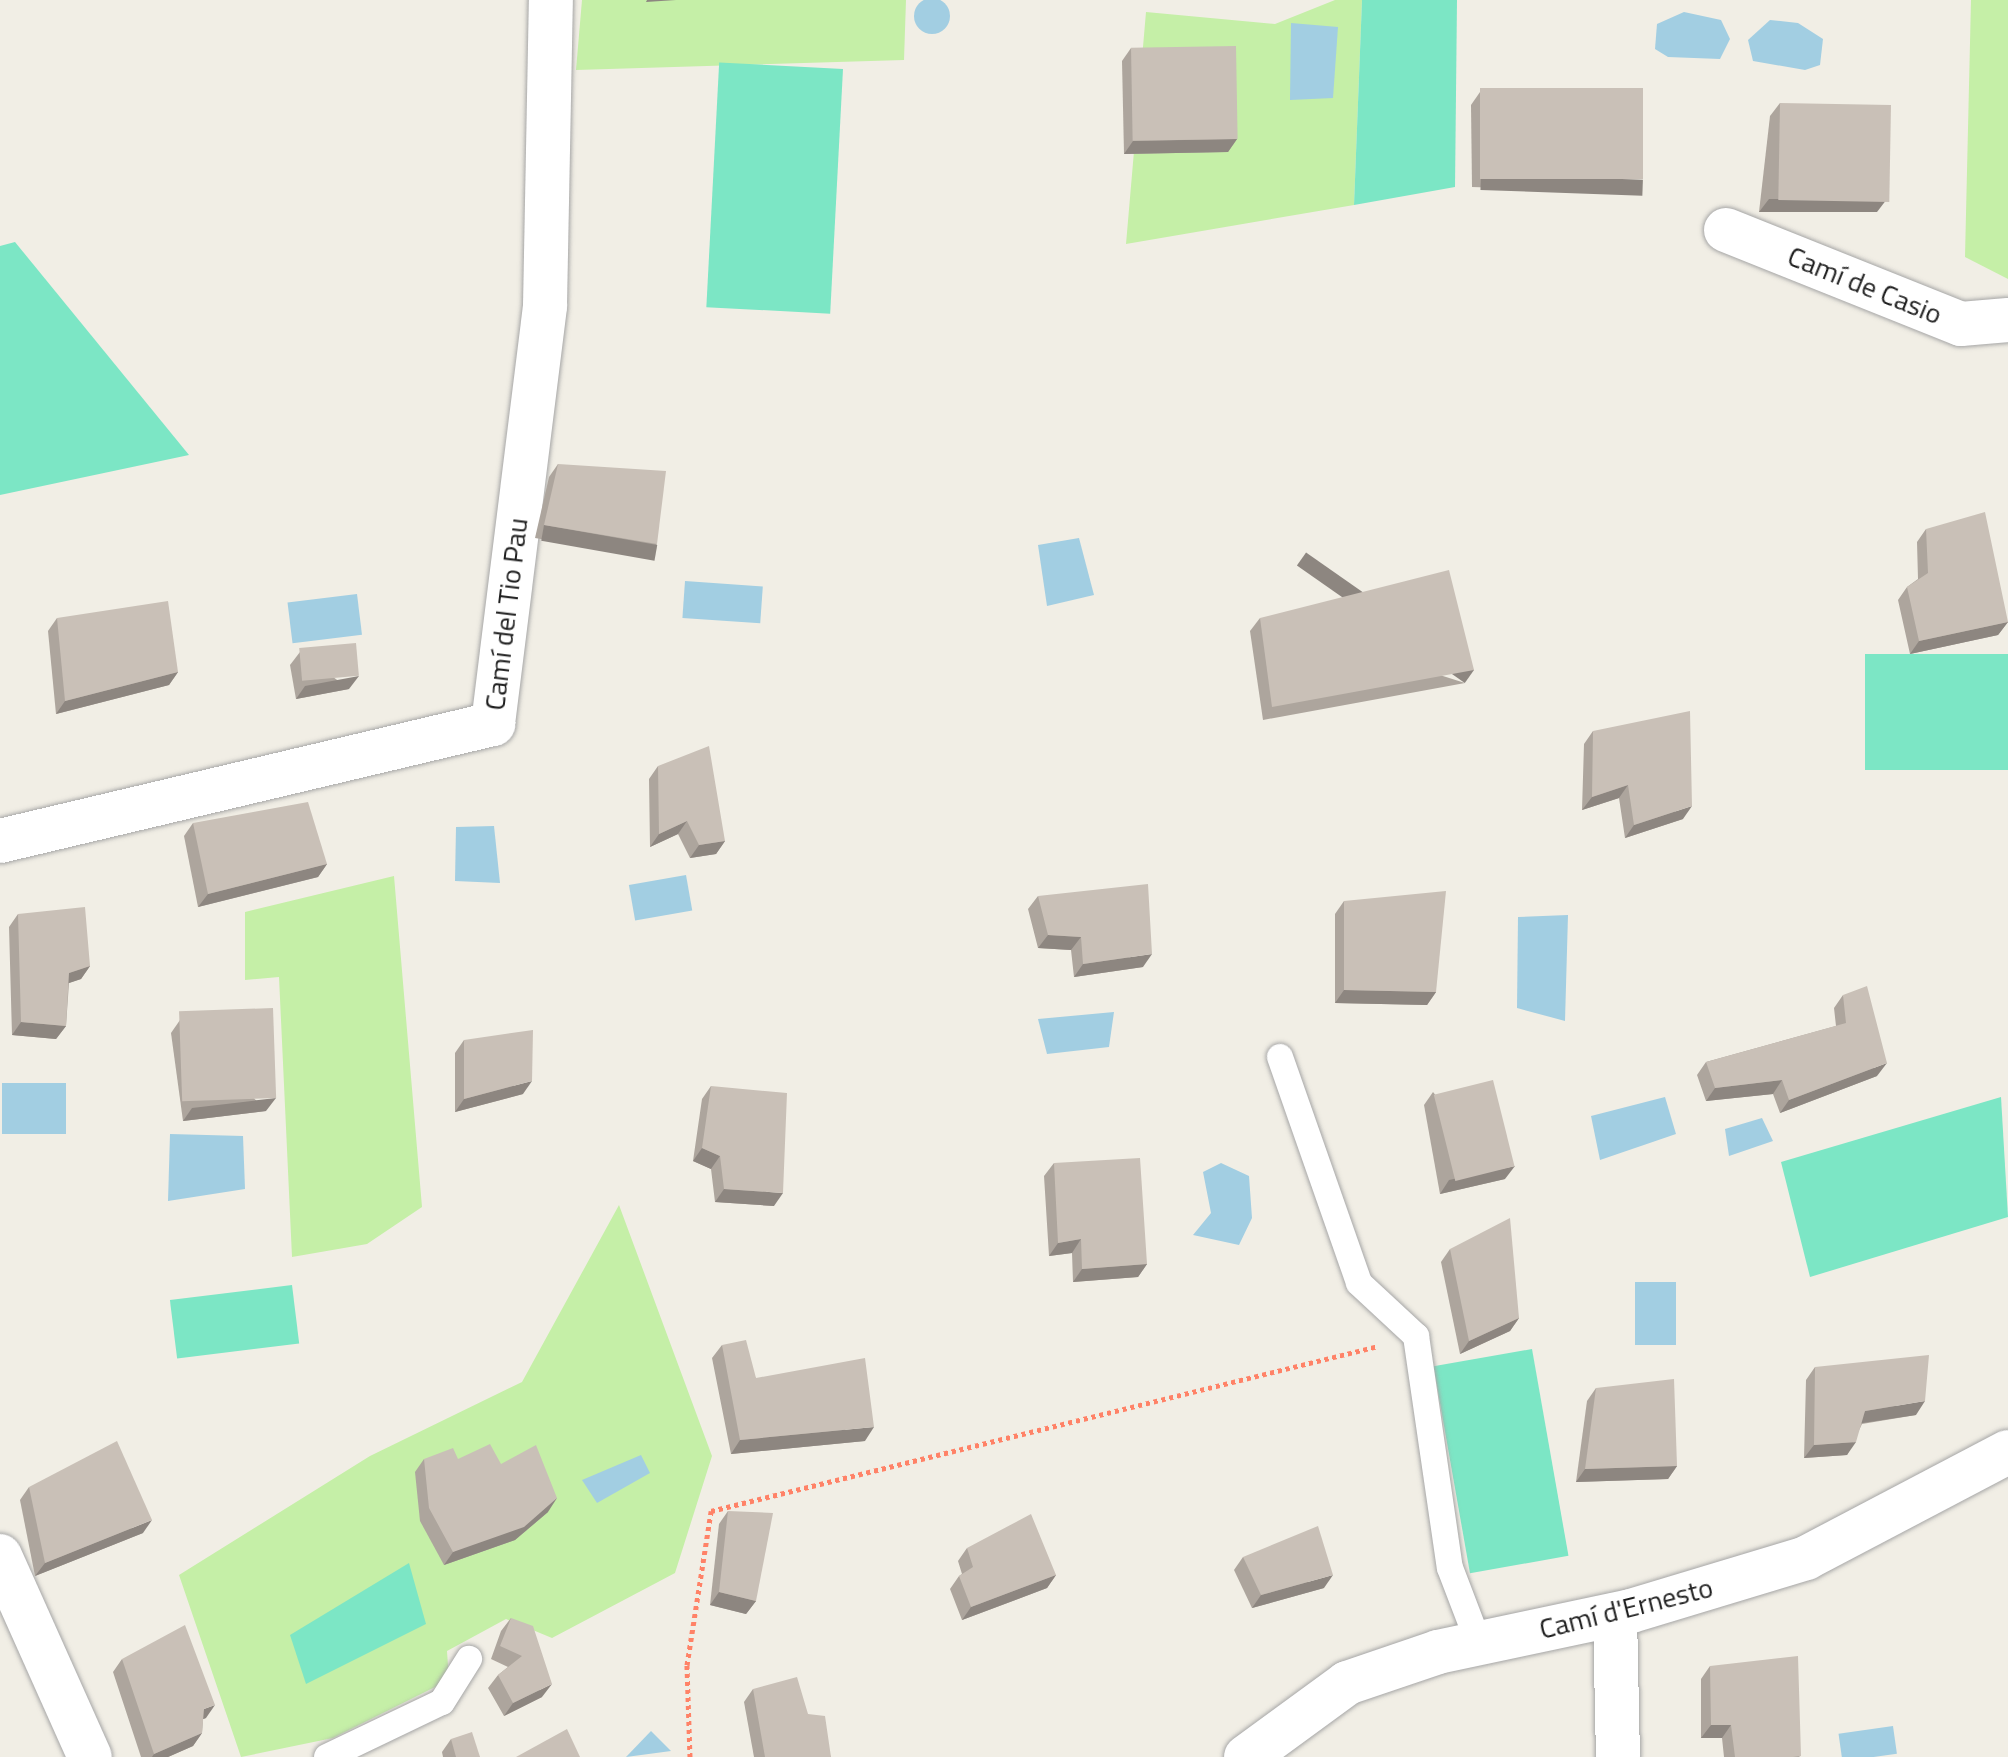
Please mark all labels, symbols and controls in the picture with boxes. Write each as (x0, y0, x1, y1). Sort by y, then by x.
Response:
street label: Camí de Casio (1783, 239, 1947, 331)
street label: Camí del Tio Pau (478, 516, 534, 712)
street label: Camí d'Ernesto (1536, 1570, 1716, 1646)

